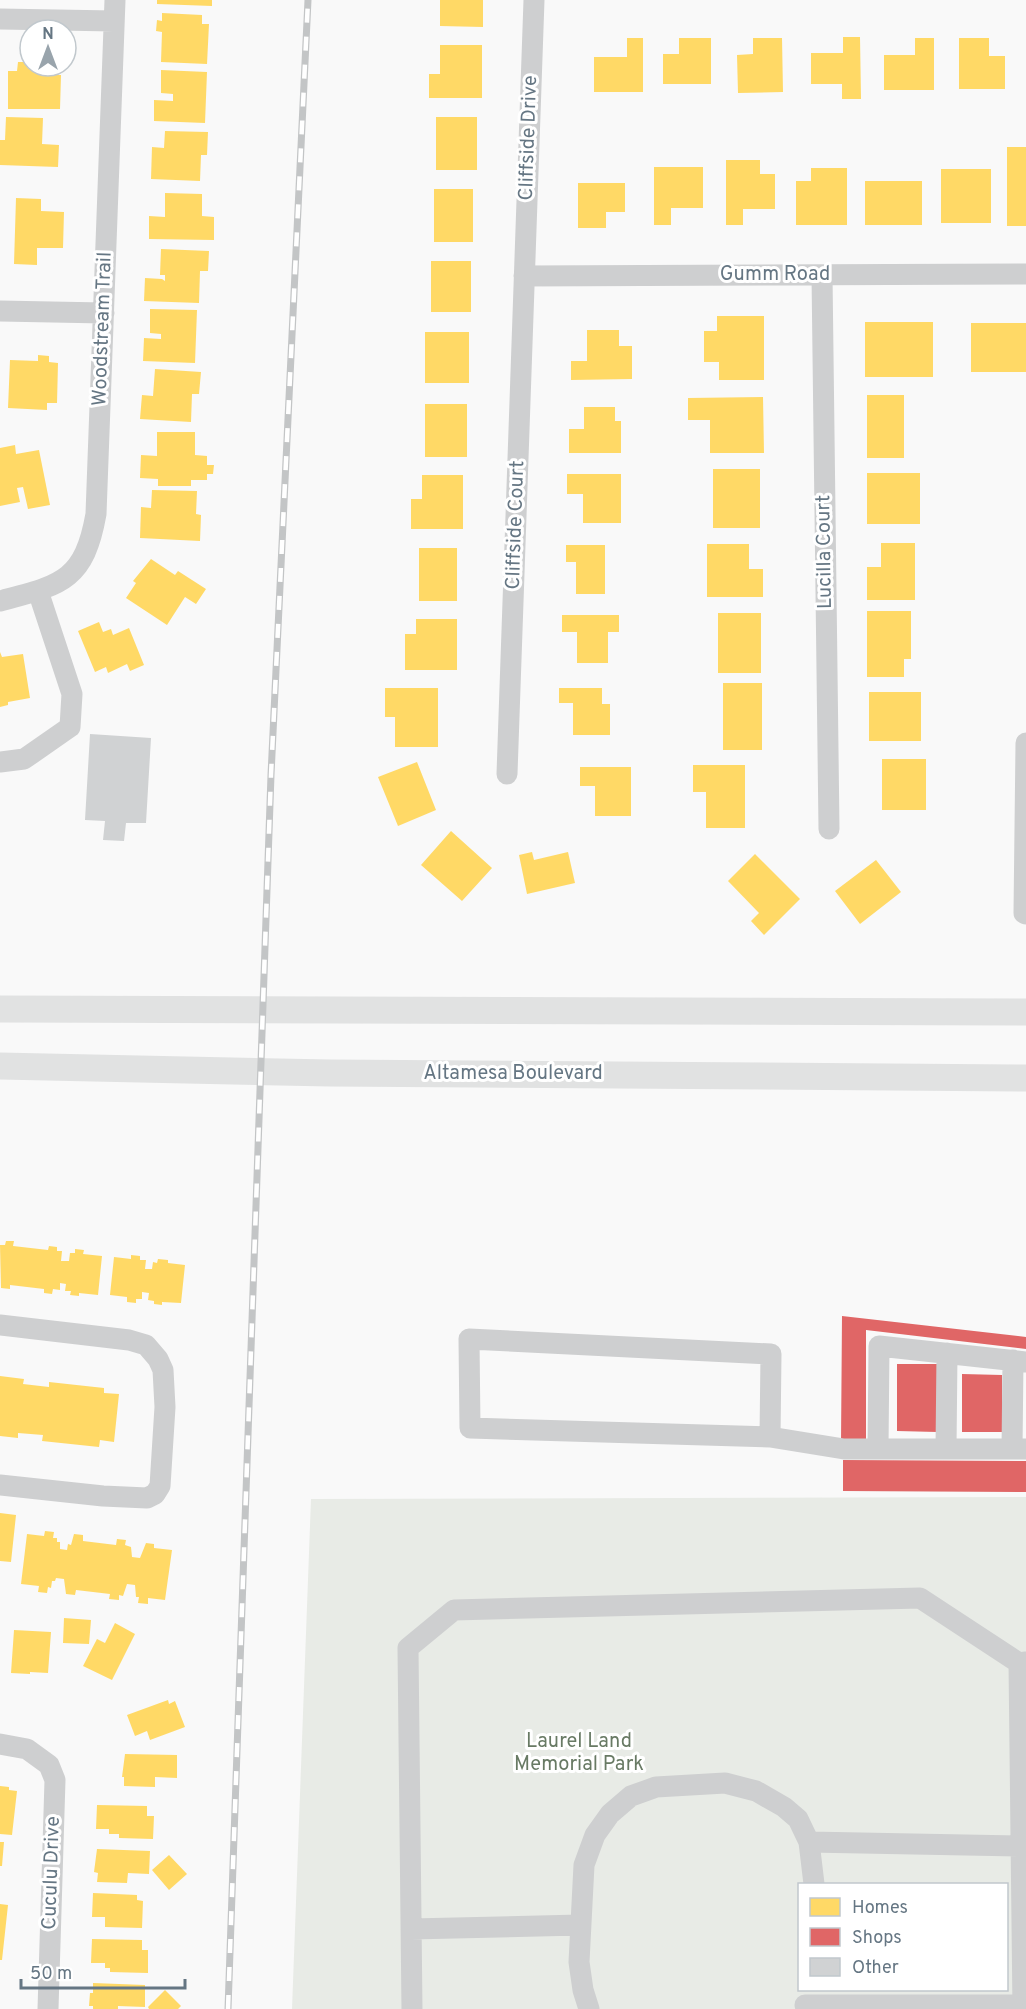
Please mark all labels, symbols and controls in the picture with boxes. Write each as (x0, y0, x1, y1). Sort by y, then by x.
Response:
north arrow (18, 18, 78, 78)
text: N (42, 25, 54, 45)
street label: Cliffside Drive (514, 75, 544, 201)
street label: Woodstream Trail (87, 251, 119, 407)
street label: Gumm Road (720, 262, 830, 288)
street label: Cliffside Court (501, 460, 531, 590)
street label: Lucilla Court (811, 495, 839, 609)
street label: Altamesa Boulevard (423, 1061, 603, 1087)
park label: Laurel Land Memorial Park (514, 1729, 644, 1778)
street label: Cuculu Drive (37, 1816, 67, 1930)
legend (798, 1883, 1008, 1991)
text: Homes (852, 1897, 908, 1920)
text: Shops (852, 1927, 902, 1950)
scale bar (21, 1952, 184, 1990)
text: Other (852, 1957, 899, 1980)
text: 50 m (30, 1963, 72, 1986)

